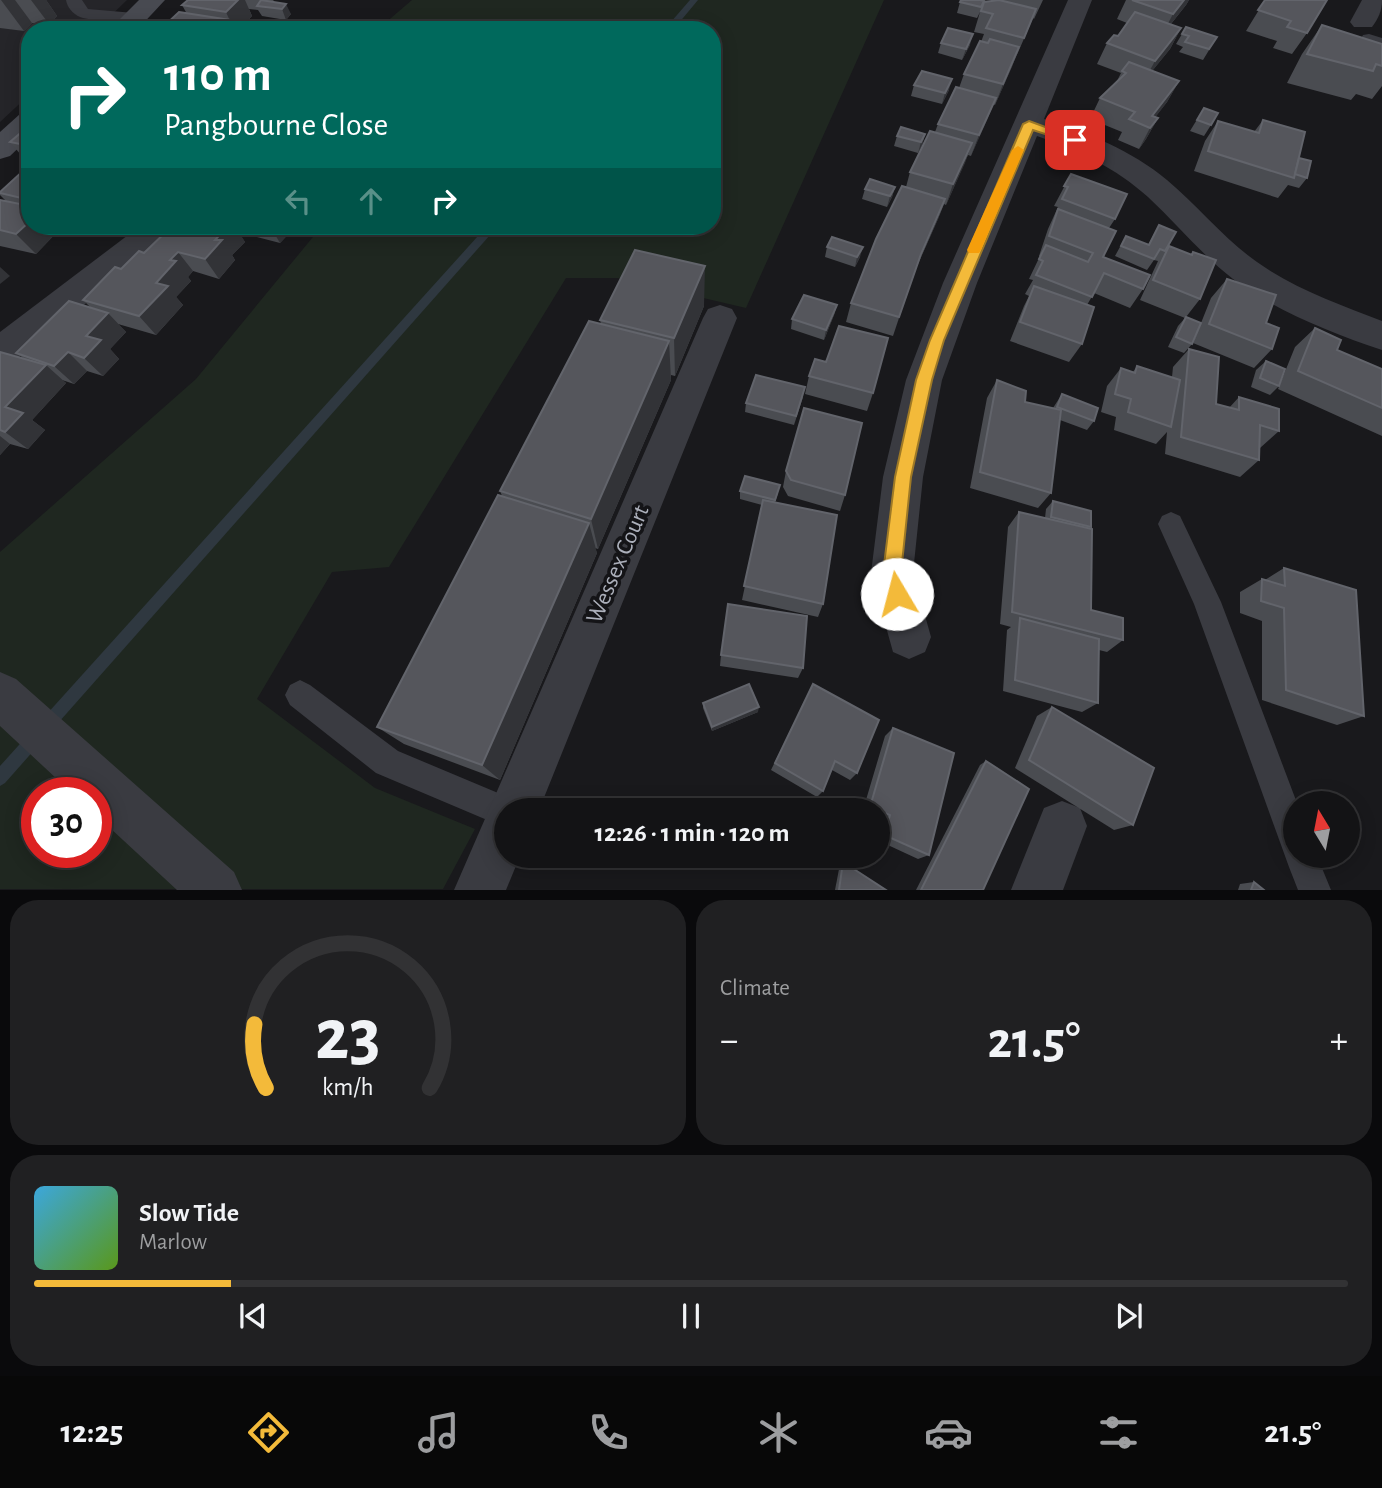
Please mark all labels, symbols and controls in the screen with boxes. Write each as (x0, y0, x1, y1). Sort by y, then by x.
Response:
icon: right (49, 49, 140, 140)
text: 110 m (164, 51, 272, 100)
text: Pangbourne Close (164, 109, 388, 141)
pin (1045, 110, 1105, 170)
icon: arrive (1056, 121, 1094, 159)
icon: left (279, 182, 317, 220)
icon: ahead (352, 182, 390, 220)
icon: right (425, 182, 463, 220)
street label: Wessex Court (582, 501, 654, 627)
position arrow (860, 557, 934, 631)
speed limit sign: 30 (21, 777, 112, 868)
north arrow (1283, 791, 1360, 868)
map controls (1283, 791, 1360, 868)
text: 12:26 · 1 min · 120 m (595, 820, 789, 846)
text: Climate (720, 977, 790, 1000)
text: 23 (315, 1001, 381, 1074)
text: 21.5° (988, 1015, 1080, 1067)
text: − (720, 1022, 738, 1060)
text: + (1330, 1022, 1348, 1060)
text: km/h (322, 1075, 374, 1100)
text: Slow Tide (139, 1200, 239, 1226)
text: Marlow (139, 1231, 207, 1254)
icon: previous (234, 1297, 272, 1335)
icon: pause (672, 1297, 710, 1335)
icon: next (1110, 1297, 1148, 1335)
icon: directions (244, 1408, 293, 1457)
icon: music (414, 1408, 463, 1457)
icon: phone (584, 1408, 633, 1457)
icon: climate (754, 1408, 803, 1457)
icon: car (924, 1408, 973, 1457)
icon: filters (1094, 1408, 1143, 1457)
text: 12:25 (61, 1416, 123, 1448)
text: 21.5° (1264, 1416, 1321, 1448)

